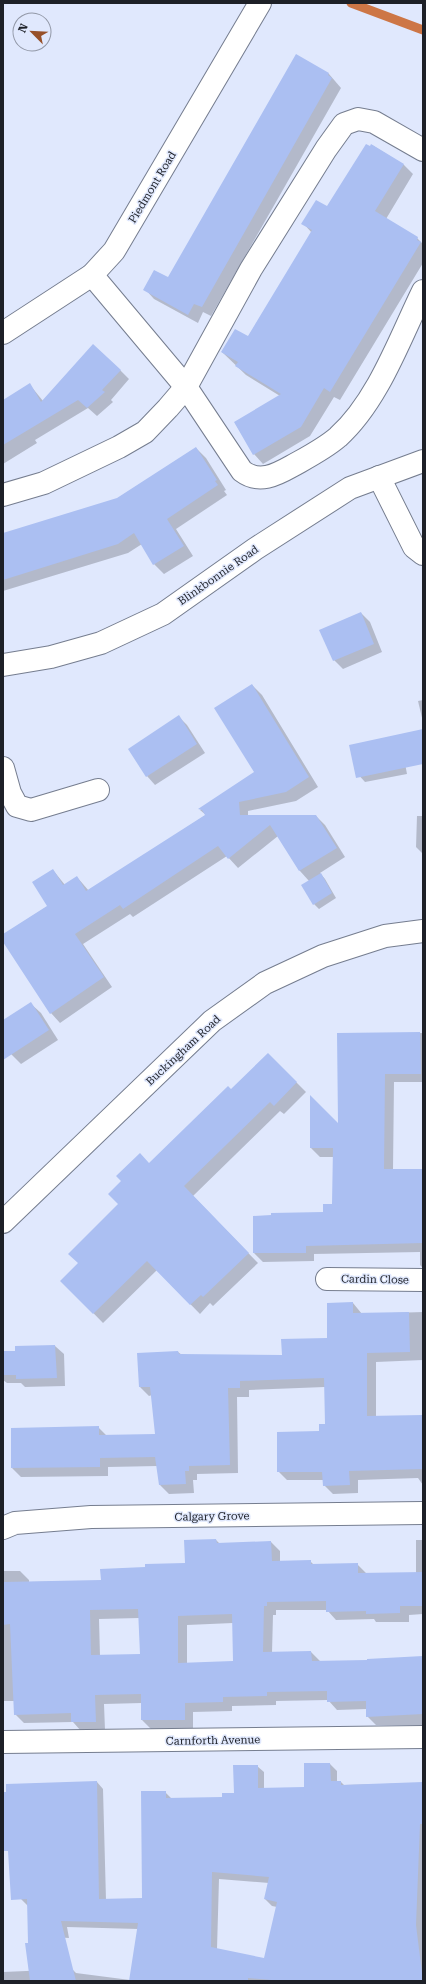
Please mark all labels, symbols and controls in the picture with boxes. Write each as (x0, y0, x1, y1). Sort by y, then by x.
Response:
north arrow (12, 12, 52, 52)
text: N (16, 21, 31, 35)
street label: Piedmont Road (126, 149, 179, 226)
street label: Blinkbonnie Road (176, 543, 261, 608)
street label: Buckingham Road (143, 1013, 223, 1088)
street label: Cardin Close (341, 1272, 409, 1287)
street label: Calgary Grove (174, 1509, 250, 1524)
street label: Carnforth Avenue (166, 1733, 260, 1748)

